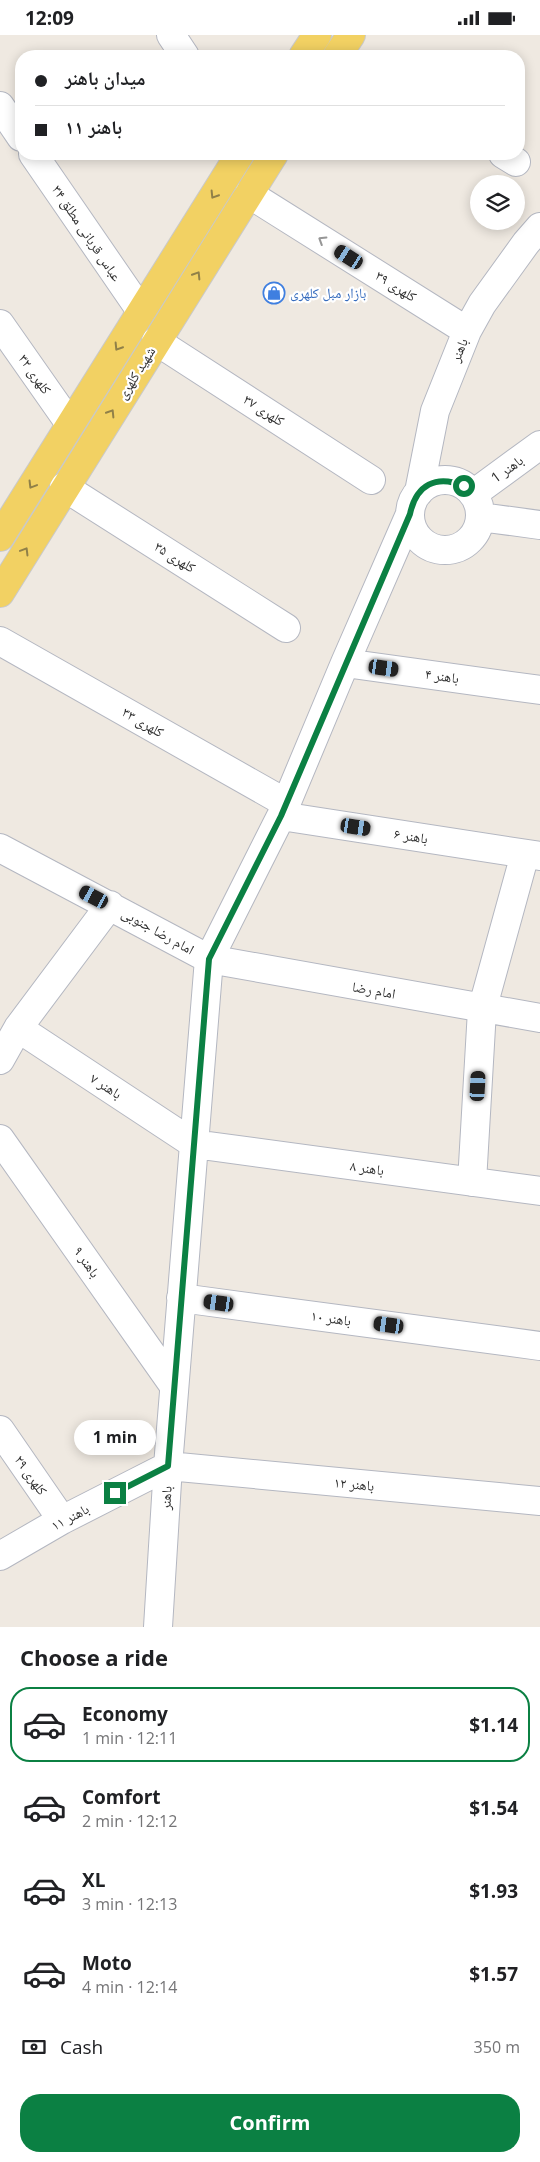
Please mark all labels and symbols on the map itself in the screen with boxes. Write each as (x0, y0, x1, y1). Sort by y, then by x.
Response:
street label: عباس قربانی مطلق ۳۴ (47, 181, 127, 285)
one-way arrow (211, 190, 221, 199)
one-way arrow (318, 237, 327, 246)
car (332, 243, 365, 271)
street label: کلهری ۳۹ (372, 266, 421, 306)
one-way arrow (191, 272, 201, 281)
shop icon: بازار مبل کلهری (262, 281, 286, 305)
place label: بازار مبل کلهری (290, 283, 367, 302)
street label: باهنر (445, 335, 472, 366)
one-way arrow (115, 342, 125, 351)
street label: شهید کلهری (112, 343, 159, 403)
street label: کلهری ۳۲ (15, 350, 56, 398)
street label: کلهری ۳۷ (240, 389, 289, 430)
one-way arrow (104, 409, 114, 418)
street label: باهنر 1 (487, 450, 527, 487)
route start (453, 475, 475, 497)
one-way arrow (28, 479, 38, 488)
street label: کلهری ۳۵ (151, 537, 200, 577)
one-way arrow (19, 548, 29, 557)
car (368, 658, 399, 678)
street label: باهنر ۴ (424, 664, 460, 687)
street label: کلهری ۳۳ (119, 702, 168, 741)
car (340, 817, 371, 837)
street label: باهنر ۶ (393, 823, 430, 848)
car (77, 883, 110, 911)
street label: امام رضا جنوبی (118, 903, 198, 959)
street label: امام رضا (351, 976, 397, 1004)
street label: باهنر ۷ (87, 1068, 126, 1103)
car (469, 1071, 486, 1101)
street label: باهنر ۸ (349, 1156, 385, 1179)
street label: باهنر ۹ (70, 1242, 105, 1281)
car (203, 1293, 234, 1313)
street label: باهنر ۱۰ (310, 1305, 353, 1330)
car (373, 1315, 404, 1335)
callout: 1 min (74, 1421, 156, 1455)
street label: کلهری ۲۹ (11, 1451, 52, 1499)
street label: باهنر ۱۲ (333, 1472, 375, 1495)
route end (104, 1482, 126, 1504)
street label: باهنر (155, 1485, 176, 1512)
street label: باهنر ۱۱ (47, 1499, 92, 1534)

